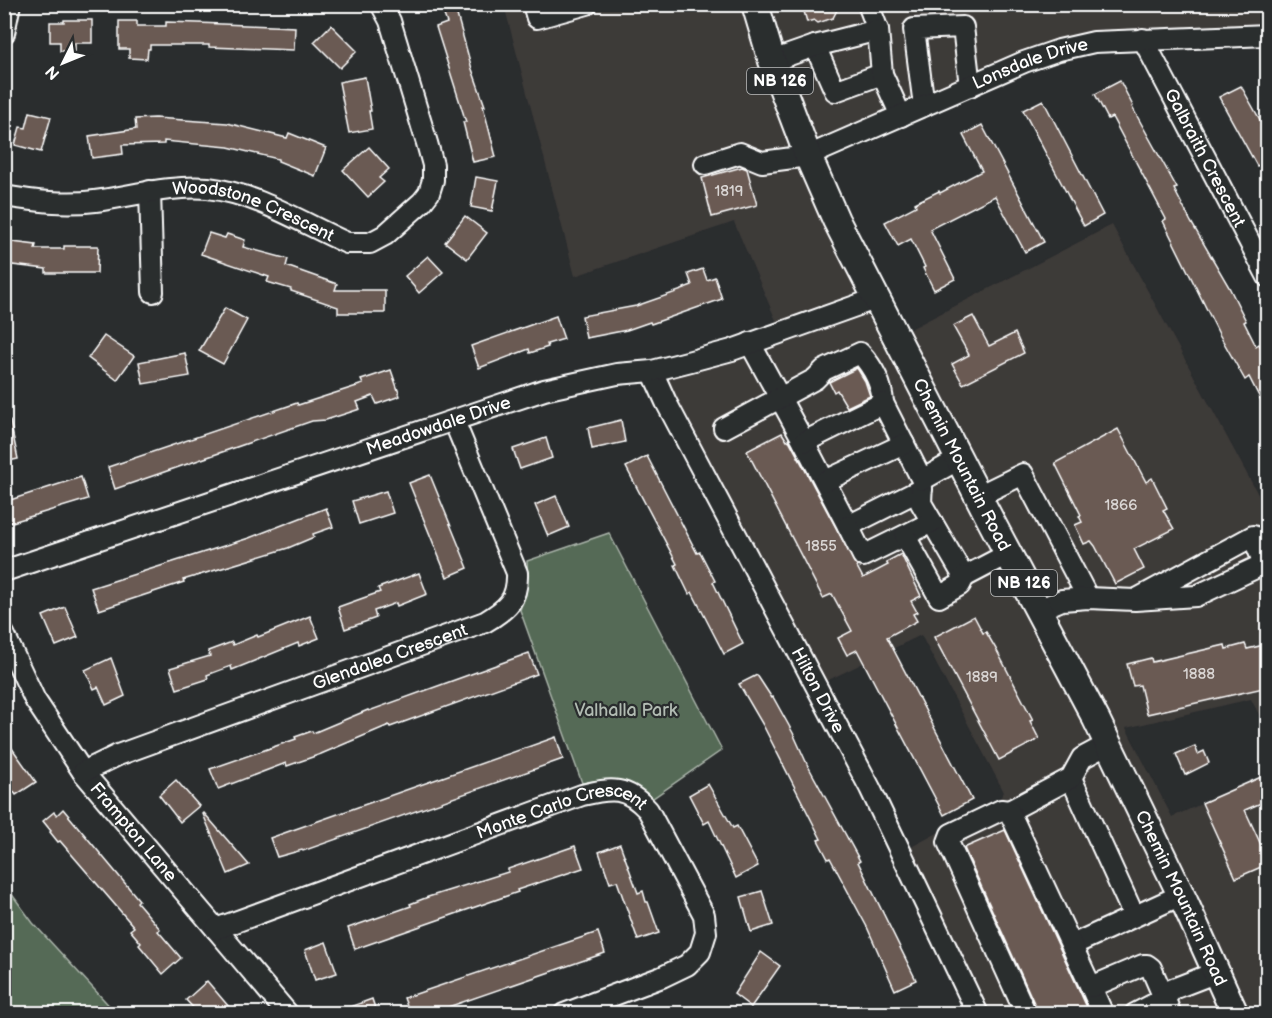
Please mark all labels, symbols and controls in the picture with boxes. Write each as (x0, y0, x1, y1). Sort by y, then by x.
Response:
north arrow (33, 33, 93, 93)
street label: Lonsdale Drive (969, 33, 1090, 94)
text: N (42, 61, 64, 83)
road number: NB 126 (747, 68, 813, 94)
street label: Galbraith Crescent (1160, 85, 1250, 231)
street label: Woodstone Crescent (172, 177, 338, 246)
house number: 1819 (714, 182, 744, 201)
street label: Chemin Mountain Road (909, 375, 1015, 554)
street label: Meadowdale Drive (363, 391, 514, 459)
house number: 1866 (1105, 496, 1137, 515)
house number: 1855 (805, 537, 837, 556)
road number: NB 126 (991, 570, 1057, 596)
street label: Glendalea Crescent (310, 619, 470, 694)
street label: Hilton Drive (787, 644, 850, 737)
house number: 1888 (1183, 665, 1215, 684)
house number: 1889 (966, 668, 998, 687)
park label: Valhalla Park (574, 700, 678, 721)
street label: Frampton Lane (86, 778, 182, 886)
street label: Monte Carlo Crescent (474, 780, 652, 843)
street label: Chemin Mountain Road (1131, 807, 1231, 989)

